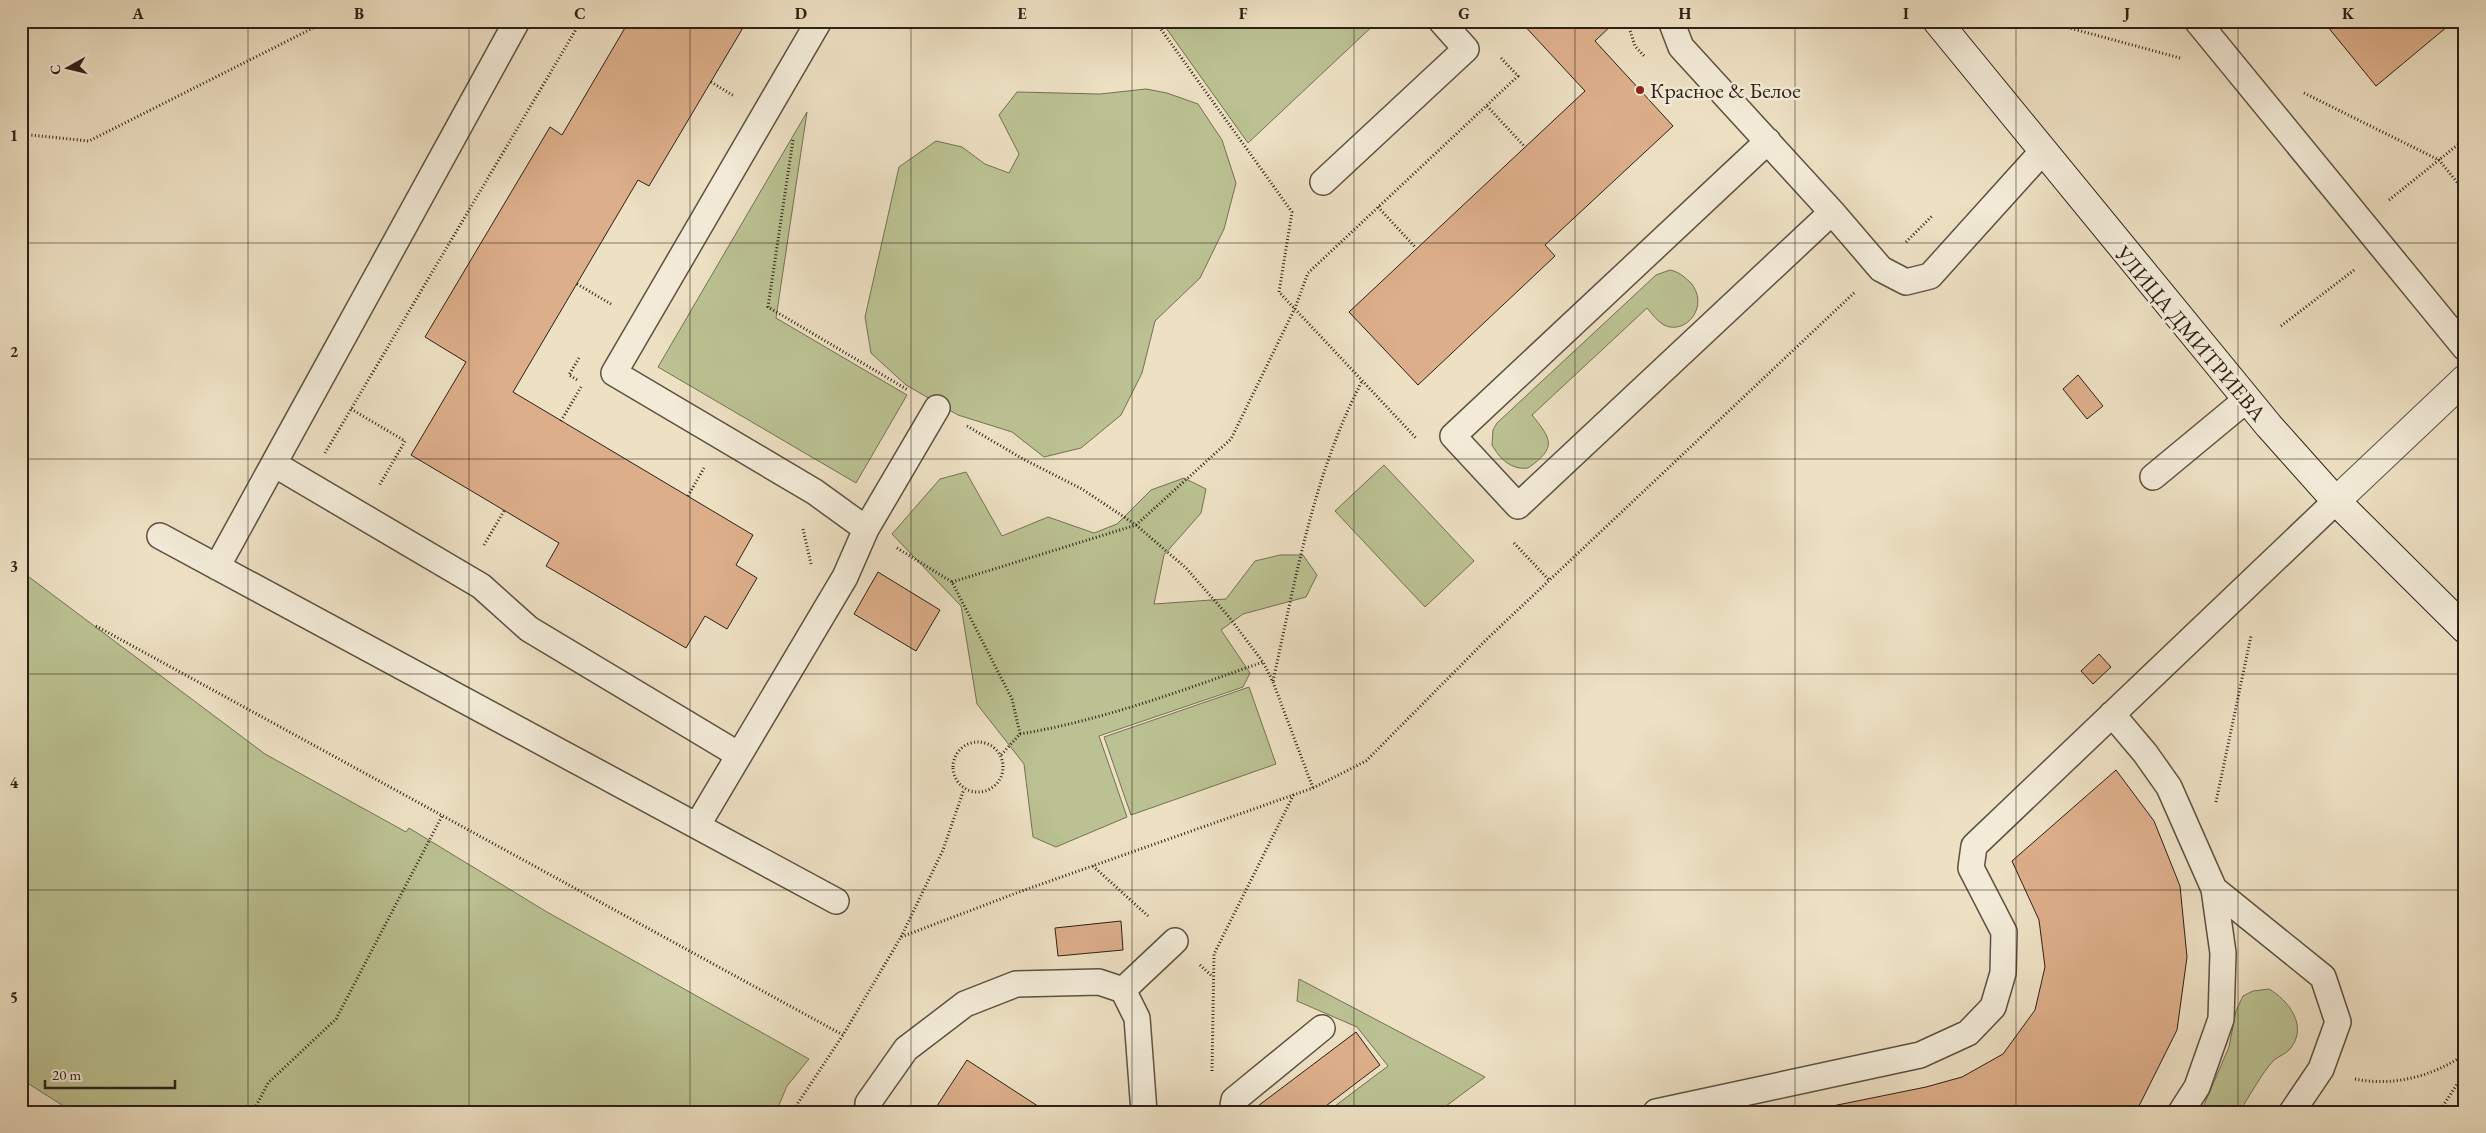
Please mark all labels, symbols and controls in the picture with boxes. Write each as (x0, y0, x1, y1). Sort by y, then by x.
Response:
text: A (131, 3, 144, 24)
text: B (354, 3, 364, 24)
text: C (574, 3, 586, 24)
text: D (795, 3, 807, 24)
text: E (1017, 3, 1027, 24)
text: F (1239, 3, 1248, 24)
text: G (1458, 3, 1470, 24)
text: H (1679, 3, 1692, 24)
text: I (1903, 3, 1909, 24)
text: J (2122, 3, 2130, 24)
text: K (2342, 3, 2355, 24)
north arrow (42, 42, 92, 92)
text: С (46, 64, 65, 76)
place label: Красное & Белое (1650, 76, 1801, 105)
marker: Красное & Белое (1634, 84, 1646, 96)
text: 1 (10, 125, 18, 146)
street label: УЛИЦА ДМИТРИЕВА (2108, 239, 2273, 428)
text: 2 (10, 341, 19, 362)
text: 3 (10, 556, 18, 577)
text: 4 (10, 772, 19, 793)
text: 5 (10, 987, 18, 1008)
scale bar (45, 1058, 175, 1090)
text: 20 m (52, 1065, 81, 1084)

